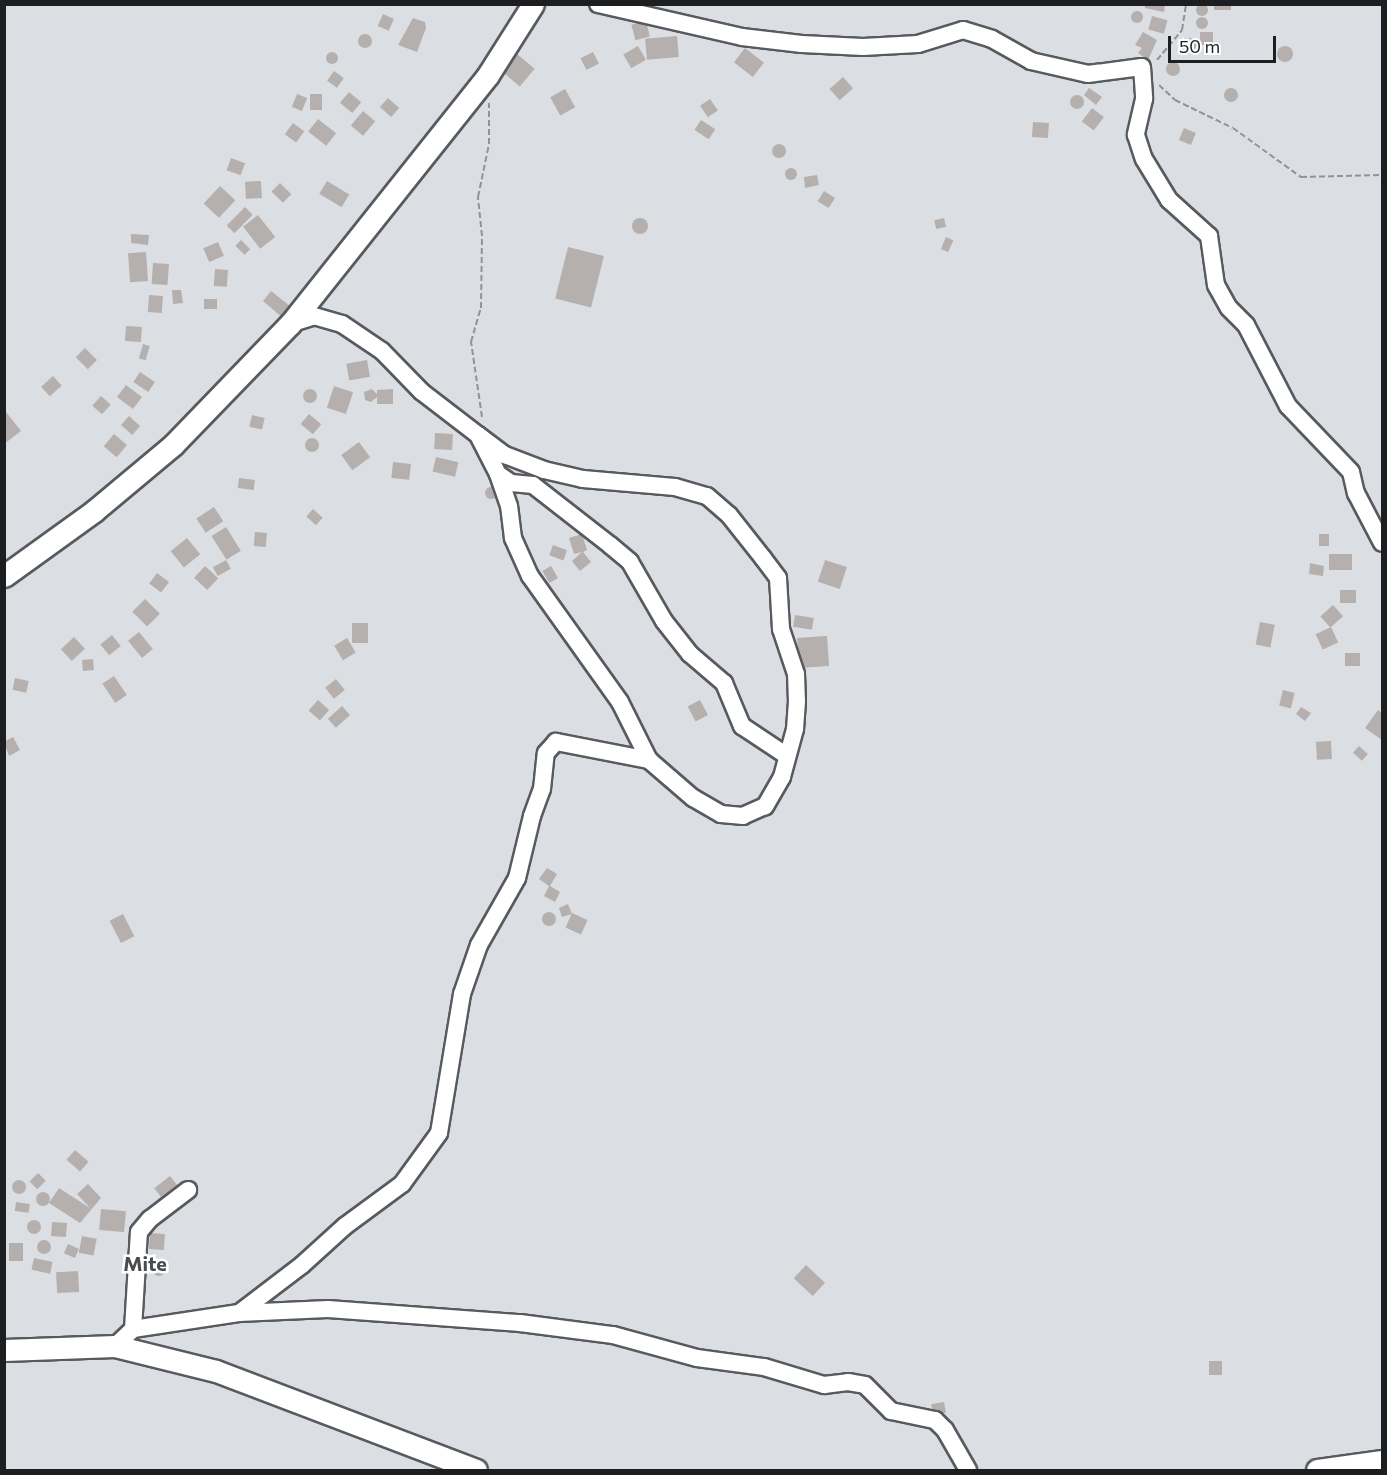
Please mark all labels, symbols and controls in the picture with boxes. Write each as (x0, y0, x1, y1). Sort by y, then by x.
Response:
scale bar (1171, 24, 1279, 62)
text: 50 m (1179, 35, 1220, 57)
district label: Mite (123, 1251, 167, 1275)

